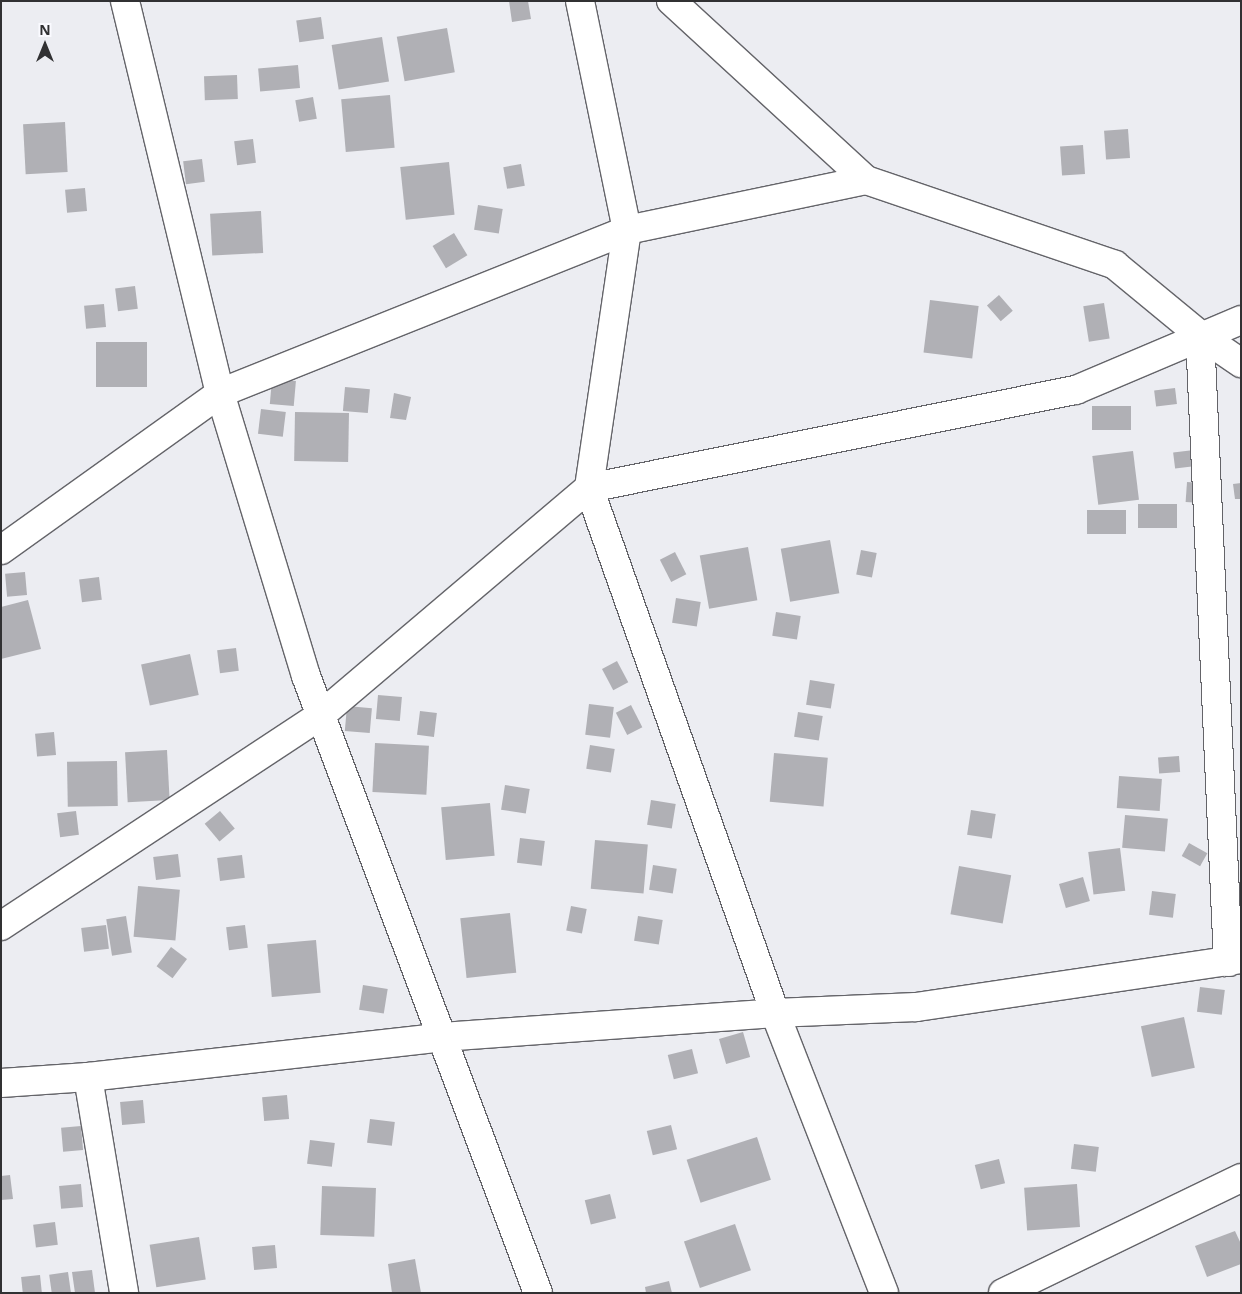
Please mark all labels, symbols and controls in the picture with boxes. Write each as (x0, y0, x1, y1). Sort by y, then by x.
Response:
north arrow (20, 20, 70, 70)
text: N (39, 20, 51, 39)

